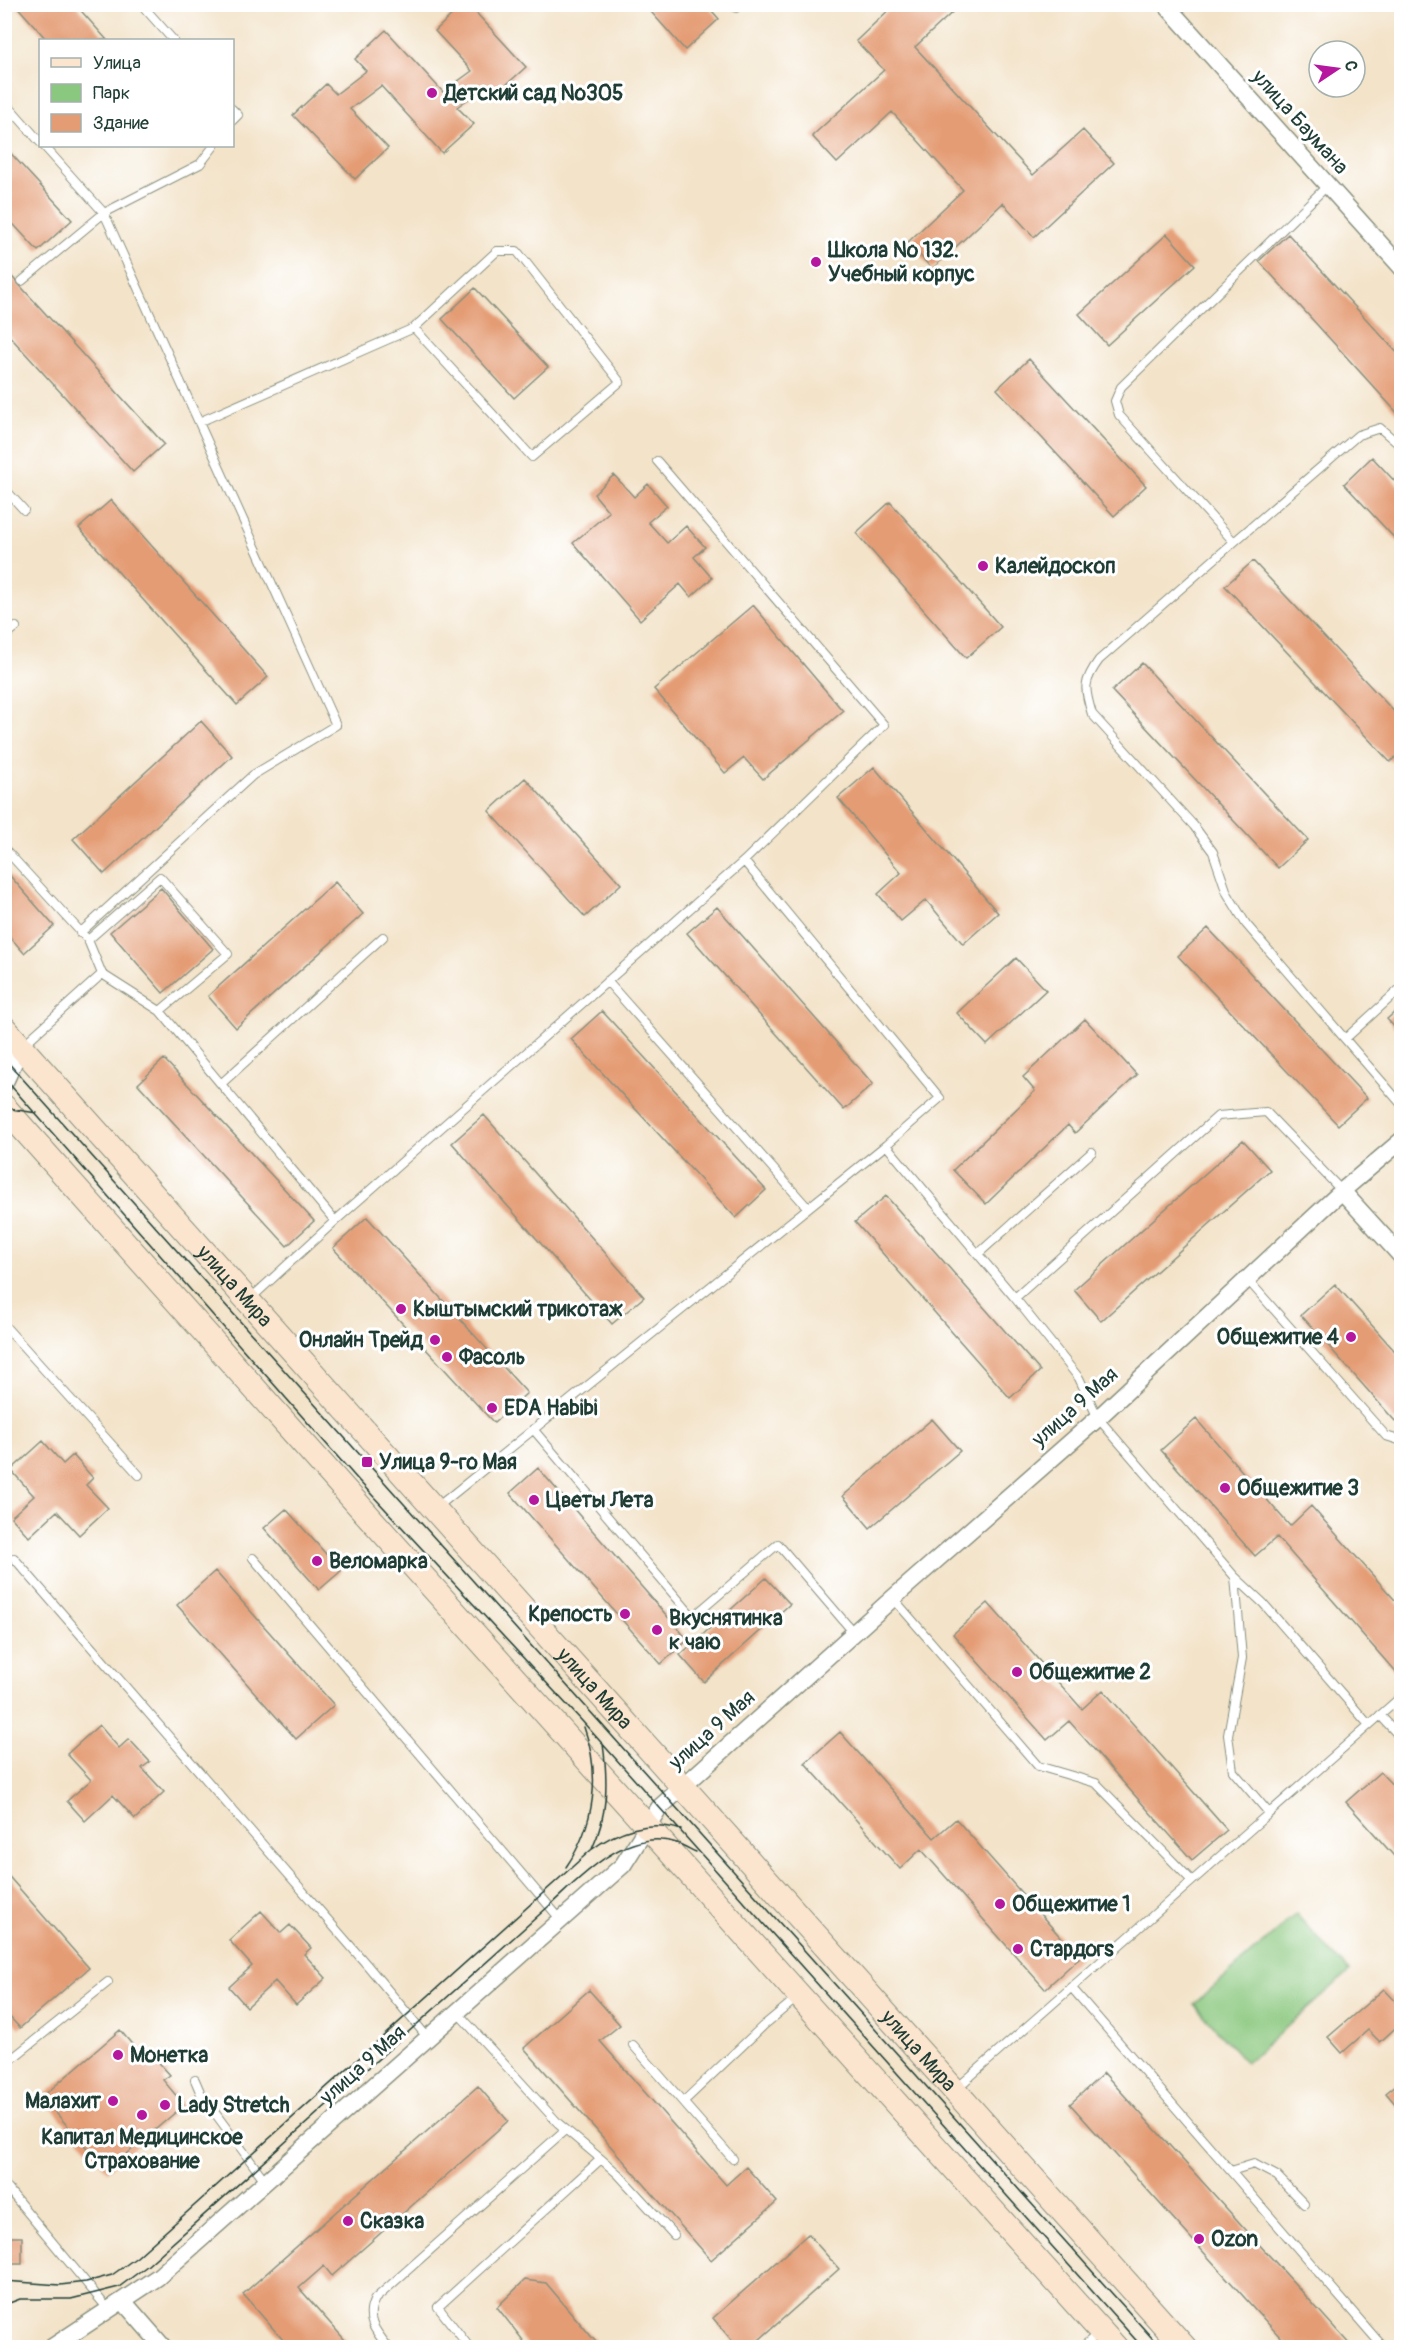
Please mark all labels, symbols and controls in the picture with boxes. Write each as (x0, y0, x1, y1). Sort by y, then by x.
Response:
legend (39, 39, 234, 147)
north arrow (1307, 39, 1367, 99)
text: Улица (93, 52, 141, 75)
text: С (1340, 59, 1362, 73)
street label: улица Баумана (1245, 63, 1354, 180)
place label: Детский сад №305 (442, 80, 623, 107)
text: Парк (93, 82, 130, 105)
marker: Детский сад №305 (425, 86, 439, 100)
text: Здание (93, 112, 149, 135)
place label: Школа № 132. Учебный корпус (827, 237, 975, 288)
marker: Школа № 132. Учебный корпус (809, 255, 823, 269)
place label: Калейдоскоп (995, 553, 1116, 580)
marker: Калейдоскоп (976, 559, 990, 573)
street label: улица Мира (190, 1238, 278, 1333)
place label: Кыштымский трикотаж (413, 1296, 623, 1323)
marker: Кыштымский трикотаж (394, 1302, 408, 1316)
place label: Общежитие 4 (1217, 1324, 1340, 1351)
place label: Онлайн Трейд (299, 1327, 423, 1354)
marker: Общежитие 4 (1344, 1330, 1358, 1344)
marker: Онлайн Трейд (428, 1333, 442, 1347)
place label: Фасоль (458, 1344, 526, 1371)
marker: Фасоль (440, 1350, 454, 1364)
street label: улица 9 Мая (1025, 1361, 1124, 1453)
place label: EDA Habibi (504, 1395, 598, 1422)
marker: EDA Habibi (485, 1401, 499, 1415)
place label: Улица 9-го Мая (379, 1449, 517, 1476)
marker: Улица 9-го Мая (360, 1455, 374, 1469)
place label: Общежитие 3 (1237, 1475, 1359, 1502)
marker: Общежитие 3 (1218, 1481, 1232, 1495)
place label: Цветы Лета (546, 1487, 654, 1514)
marker: Цветы Лета (527, 1493, 541, 1507)
place label: Веломарка (329, 1548, 428, 1575)
marker: Веломарка (310, 1554, 324, 1568)
place label: Крепость (528, 1601, 613, 1628)
place label: Вкуснятинка к чаю (669, 1605, 783, 1656)
marker: Крепость (618, 1607, 632, 1621)
marker: Вкуснятинка к чаю (650, 1623, 664, 1637)
street label: улица Мира (550, 1641, 639, 1735)
place label: Общежитие 2 (1029, 1659, 1151, 1686)
marker: Общежитие 2 (1010, 1665, 1024, 1679)
street label: улица 9 Мая (662, 1684, 761, 1776)
place label: Общежитие 1 (1012, 1891, 1130, 1918)
marker: Общежитие 1 (993, 1897, 1007, 1911)
place label: Стардогs (1030, 1936, 1114, 1963)
marker: Стардогs (1011, 1942, 1025, 1956)
street label: улица Мира (874, 2003, 963, 2097)
street label: улица 9 Мая (313, 2019, 412, 2111)
place label: Монетка (130, 2042, 209, 2069)
marker: Монетка (111, 2048, 125, 2062)
place label: Малахит (25, 2088, 101, 2115)
place label: Lady Stretch (177, 2092, 290, 2119)
marker: Малахит (106, 2094, 120, 2108)
marker: Lady Stretch (158, 2098, 172, 2112)
marker: Капитал Медицинское Страхование (135, 2108, 149, 2122)
place label: Капитал Медицинское Страхование (41, 2124, 243, 2175)
place label: Сказка (360, 2208, 425, 2235)
marker: Сказка (341, 2214, 355, 2228)
place label: Ozon (1211, 2226, 1258, 2253)
marker: Ozon (1192, 2232, 1206, 2246)

